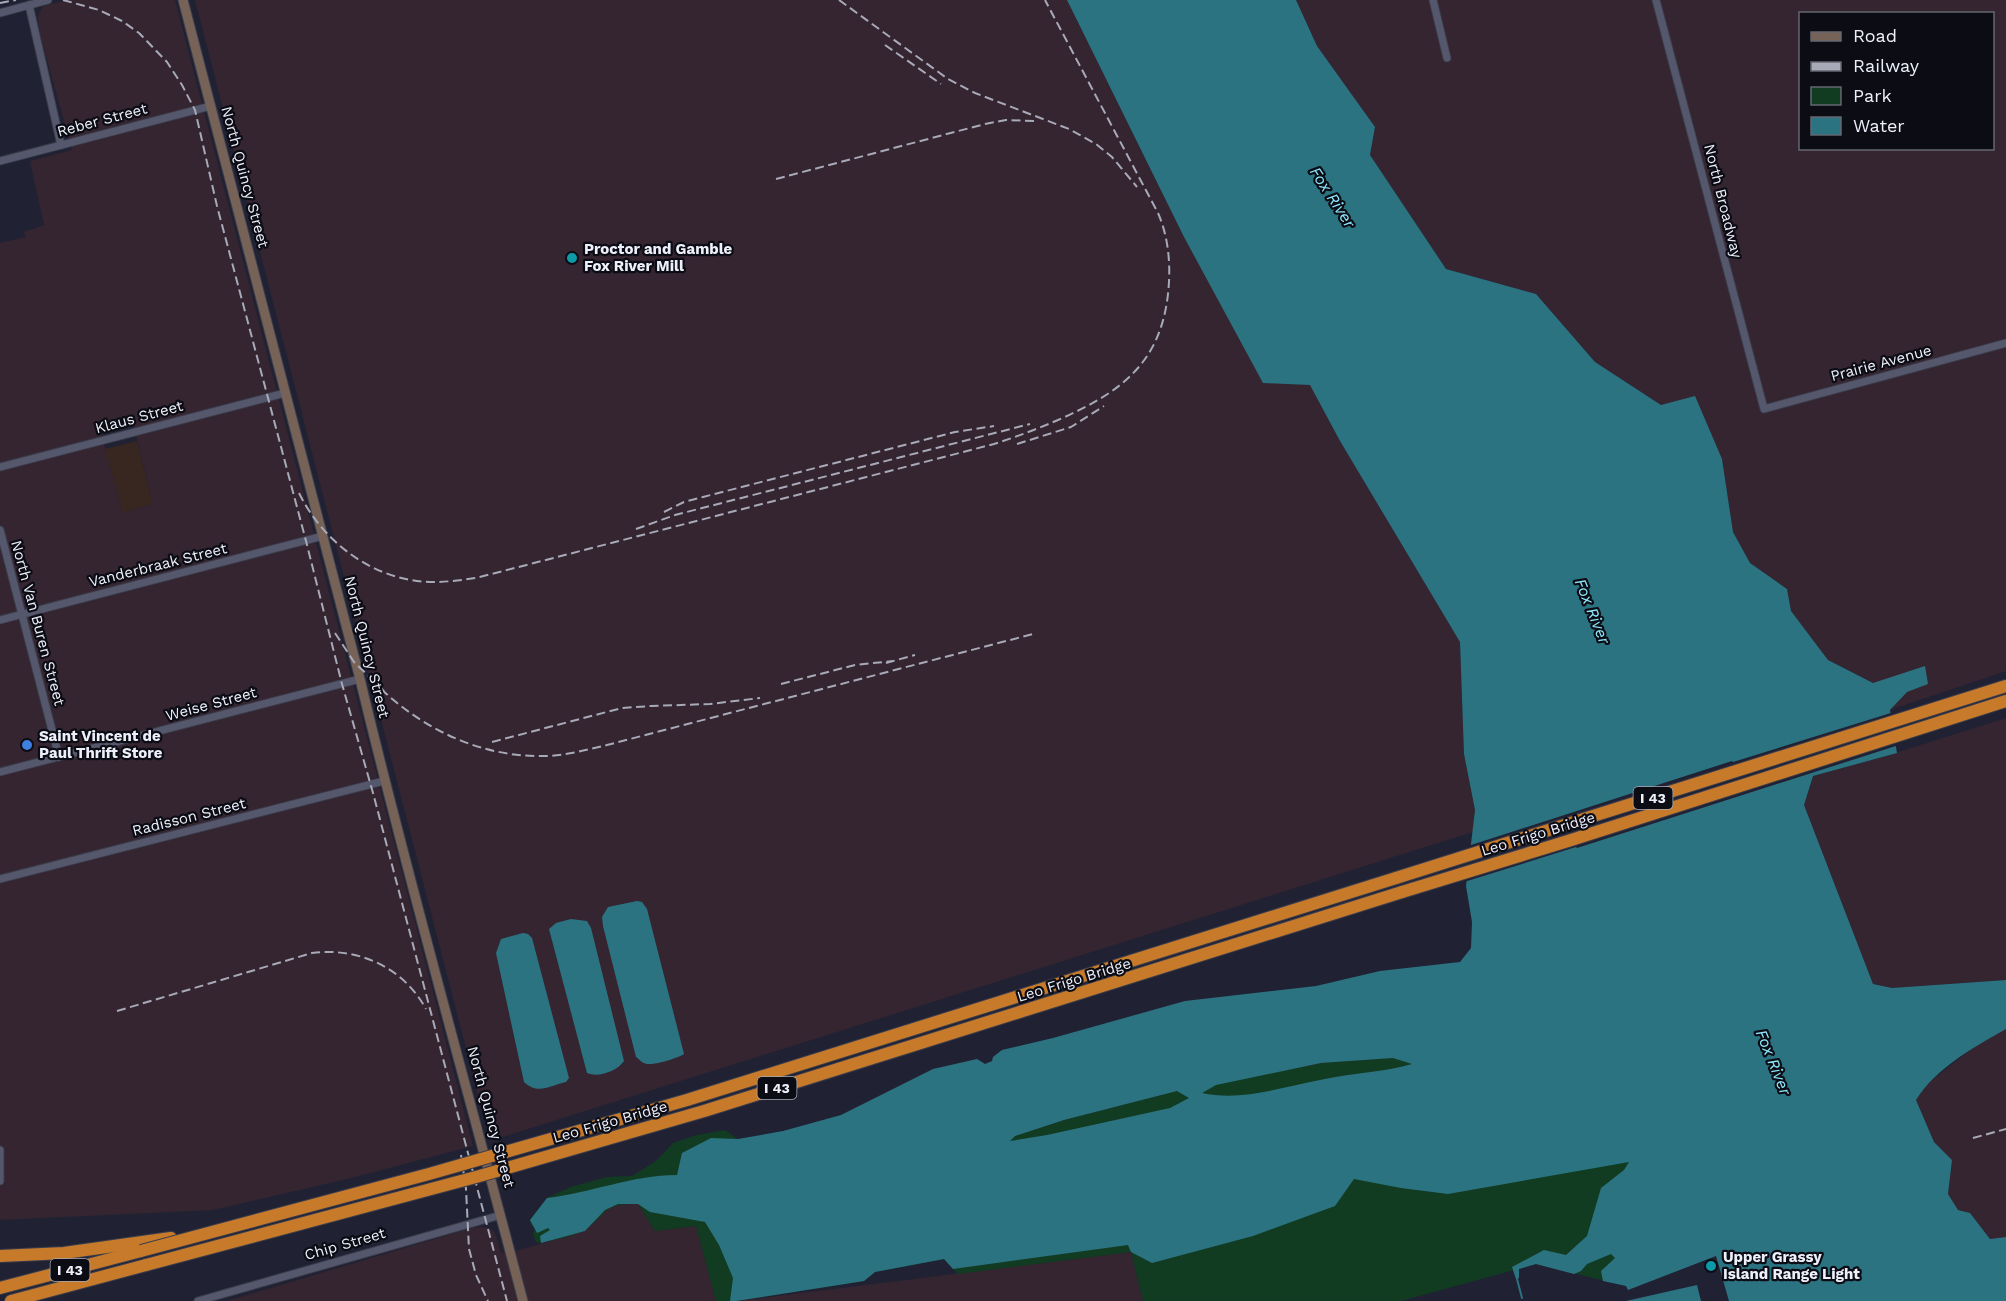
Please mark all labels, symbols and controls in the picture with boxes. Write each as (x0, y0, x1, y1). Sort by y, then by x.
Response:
legend (1799, 12, 1994, 150)
text: Road (1853, 25, 1897, 46)
text: Railway (1853, 55, 1920, 76)
text: Park (1853, 85, 1892, 106)
street label: Reber Street (55, 99, 150, 141)
street label: North Quincy Street (217, 104, 273, 250)
text: Water (1853, 115, 1905, 136)
street label: North Broadway (1700, 142, 1746, 260)
water label: Fox River (1306, 163, 1360, 232)
place label: Proctor and Gamble Fox River Mill (584, 240, 733, 275)
marker: Proctor and Gamble Fox River Mill (565, 251, 579, 265)
street label: Prairie Avenue (1828, 341, 1934, 385)
street label: Klaus Street (93, 396, 186, 437)
street label: North Van Buren Street (7, 538, 69, 708)
street label: Vanderbraak Street (87, 539, 230, 591)
street label: North Quincy Street (341, 574, 394, 721)
water label: Fox River (1571, 576, 1615, 647)
street label: Weise Street (164, 683, 259, 725)
place label: Saint Vincent de Paul Thrift Store (39, 727, 163, 762)
marker: Saint Vincent de Paul Thrift Store (20, 738, 34, 752)
road number: I 43 (1634, 787, 1672, 809)
street label: Radisson Street (130, 794, 248, 840)
street label: Leo Frigo Bridge (1479, 808, 1597, 860)
street label: Leo Frigo Bridge (1015, 954, 1133, 1006)
water label: Fox River (1752, 1027, 1796, 1098)
street label: North Quincy Street (463, 1044, 519, 1190)
road number: I 43 (758, 1077, 796, 1099)
street label: Leo Frigo Bridge (551, 1097, 669, 1147)
street label: Chip Street (303, 1224, 388, 1264)
place label: Upper Grassy Island Range Light (1723, 1248, 1860, 1283)
road number: I 43 (50, 1259, 90, 1281)
marker: Upper Grassy Island Range Light (1704, 1259, 1718, 1273)

